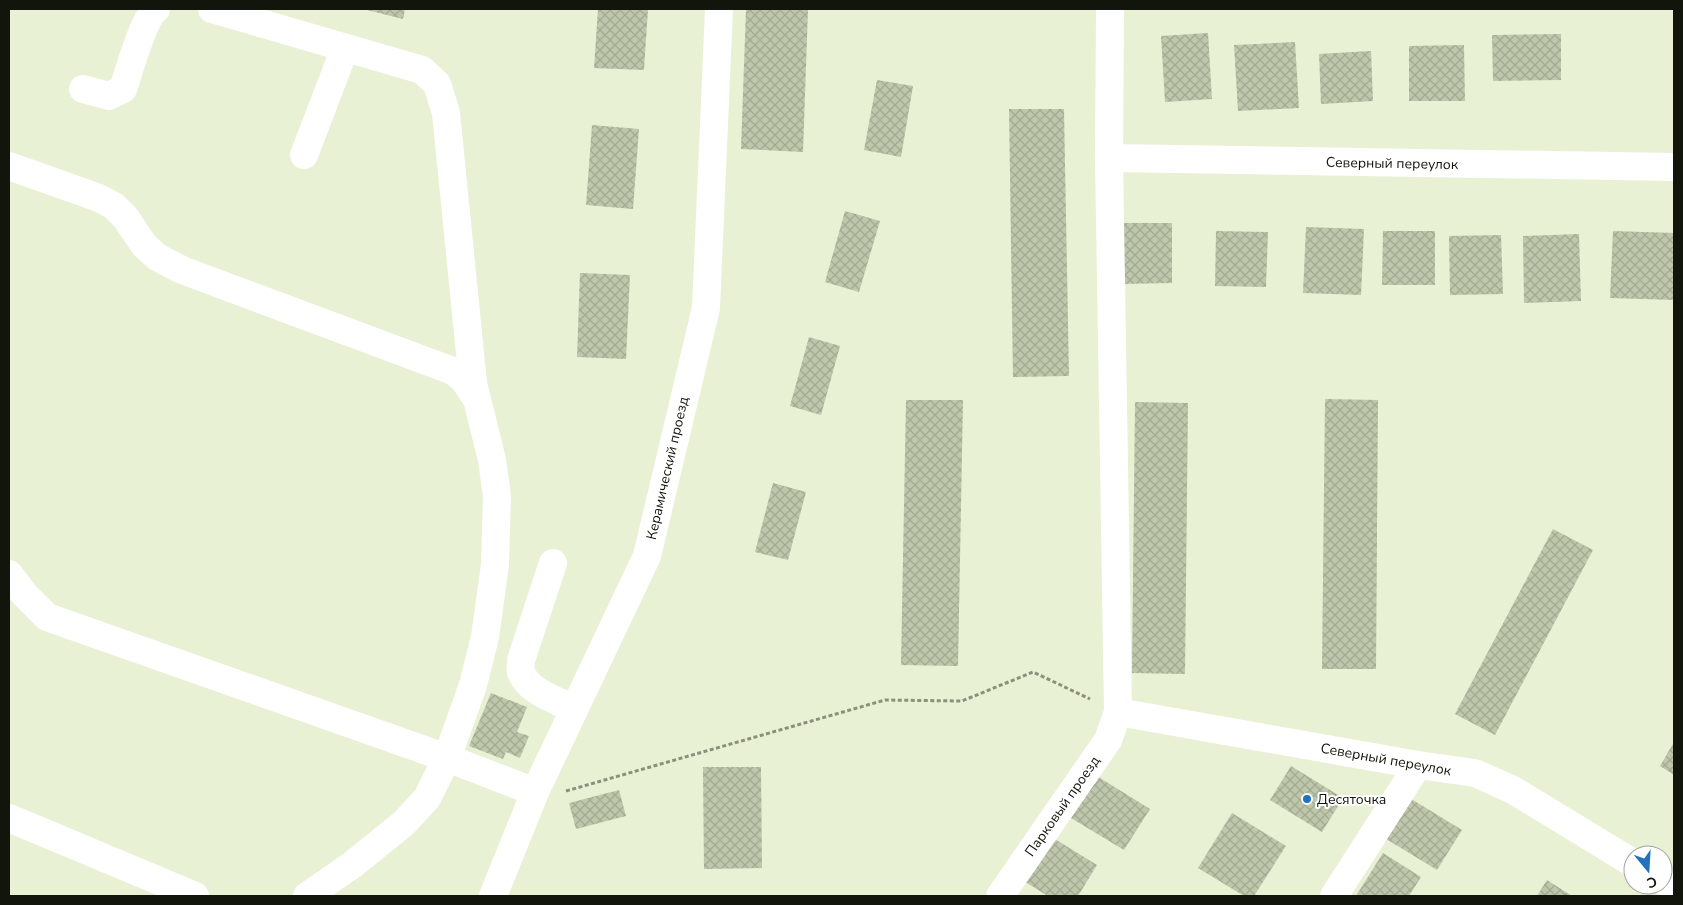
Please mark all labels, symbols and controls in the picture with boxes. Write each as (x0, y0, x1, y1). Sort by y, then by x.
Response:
street label: Северный переулок (1326, 153, 1459, 174)
street label: Керамический проезд (642, 395, 693, 542)
street label: Северный переулок (1319, 739, 1453, 780)
street label: Парковый проезд (1021, 752, 1104, 860)
place label: Десяточка (1317, 790, 1386, 809)
marker: Десяточка (1301, 793, 1313, 805)
north arrow (1623, 845, 1673, 895)
text: С (1644, 871, 1659, 893)

